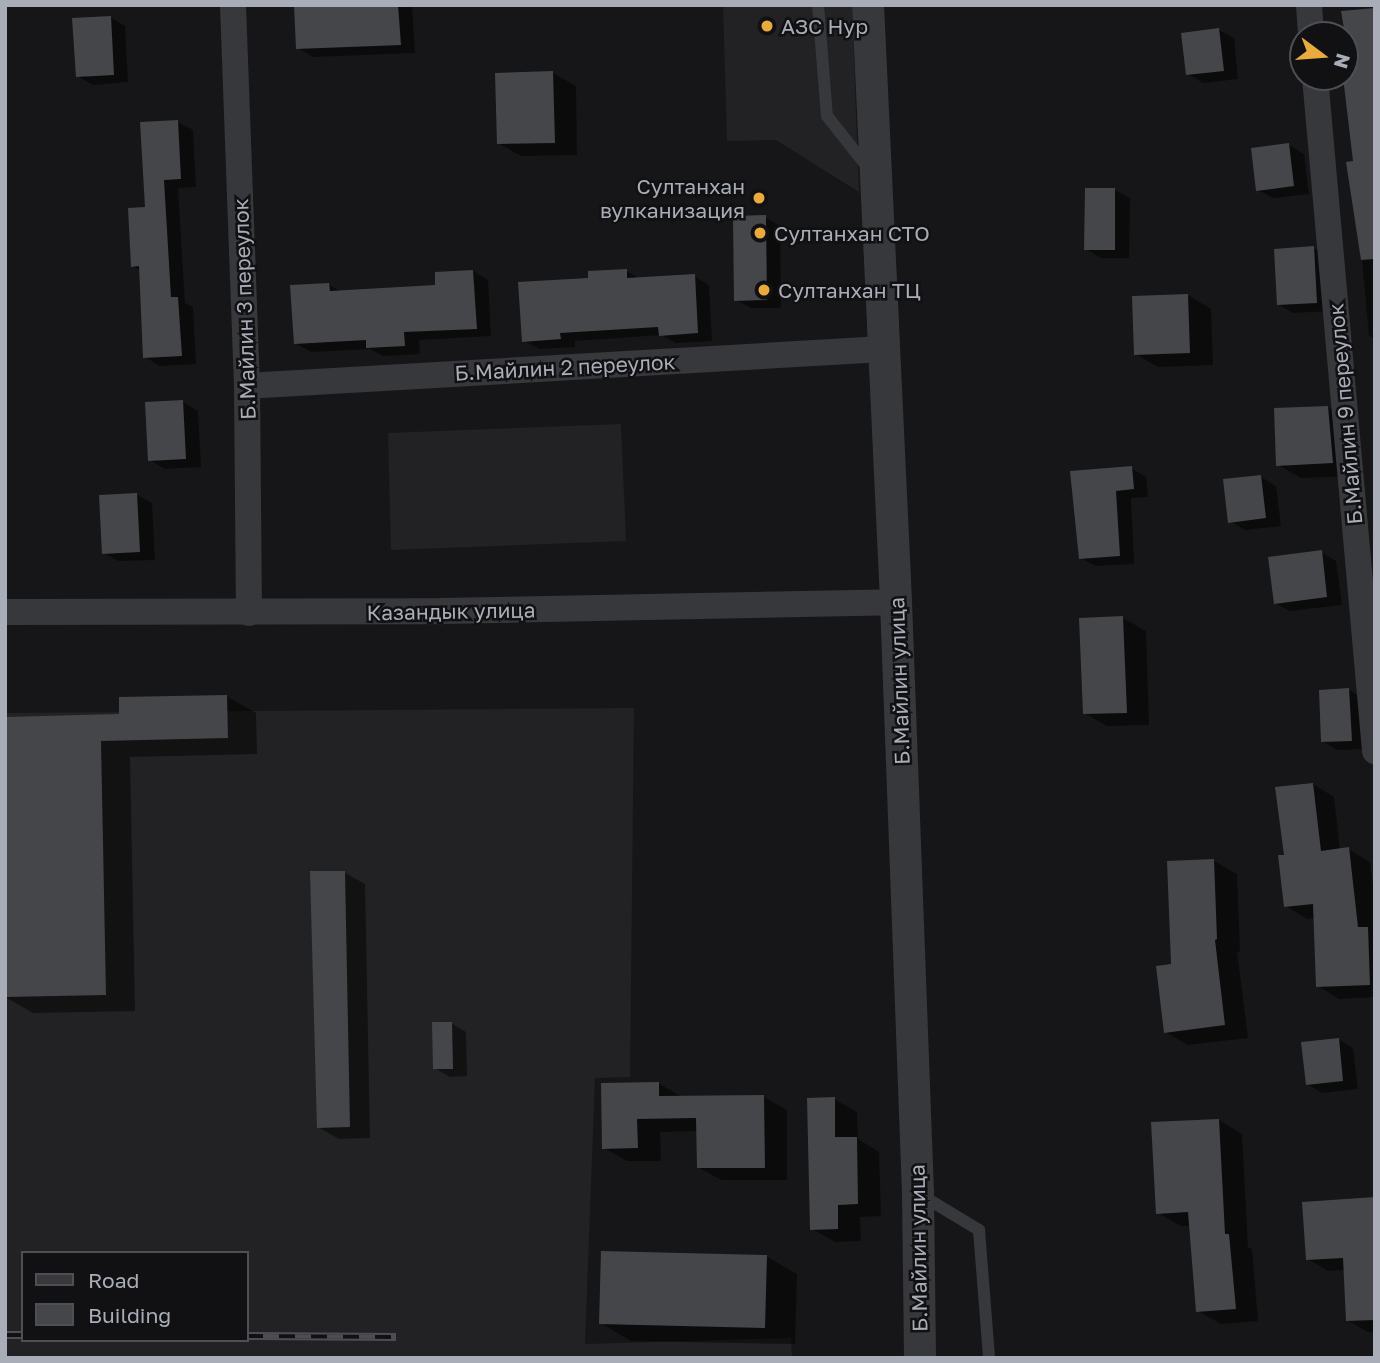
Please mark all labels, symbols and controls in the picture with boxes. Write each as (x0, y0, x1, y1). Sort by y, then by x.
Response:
place label: АЗС Нур (781, 13, 868, 39)
marker: АЗС Нур (759, 18, 775, 34)
north arrow (1289, 21, 1359, 91)
text: N (1330, 51, 1356, 71)
place label: Султанхан вулканизация (600, 173, 745, 223)
marker: Султанхан вулканизация (751, 190, 767, 206)
street label: Б.Майлин 3 переулок (228, 198, 260, 420)
place label: Султанхан СТО (774, 220, 930, 246)
marker: Султанхан СТО (752, 225, 768, 241)
place label: Султанхан ТЦ (778, 277, 921, 303)
marker: Султанхан ТЦ (756, 282, 772, 298)
street label: Б.Майлин 9 переулок (1323, 302, 1367, 526)
street label: Б.Майлин 2 переулок (454, 349, 676, 385)
street label: Казандык улица (366, 597, 536, 625)
street label: Б.Майлин улица (883, 597, 915, 765)
street label: Б.Майлин улица (904, 1164, 932, 1332)
legend (21, 1251, 248, 1342)
text: Road (88, 1267, 139, 1293)
text: Building (88, 1302, 171, 1328)

